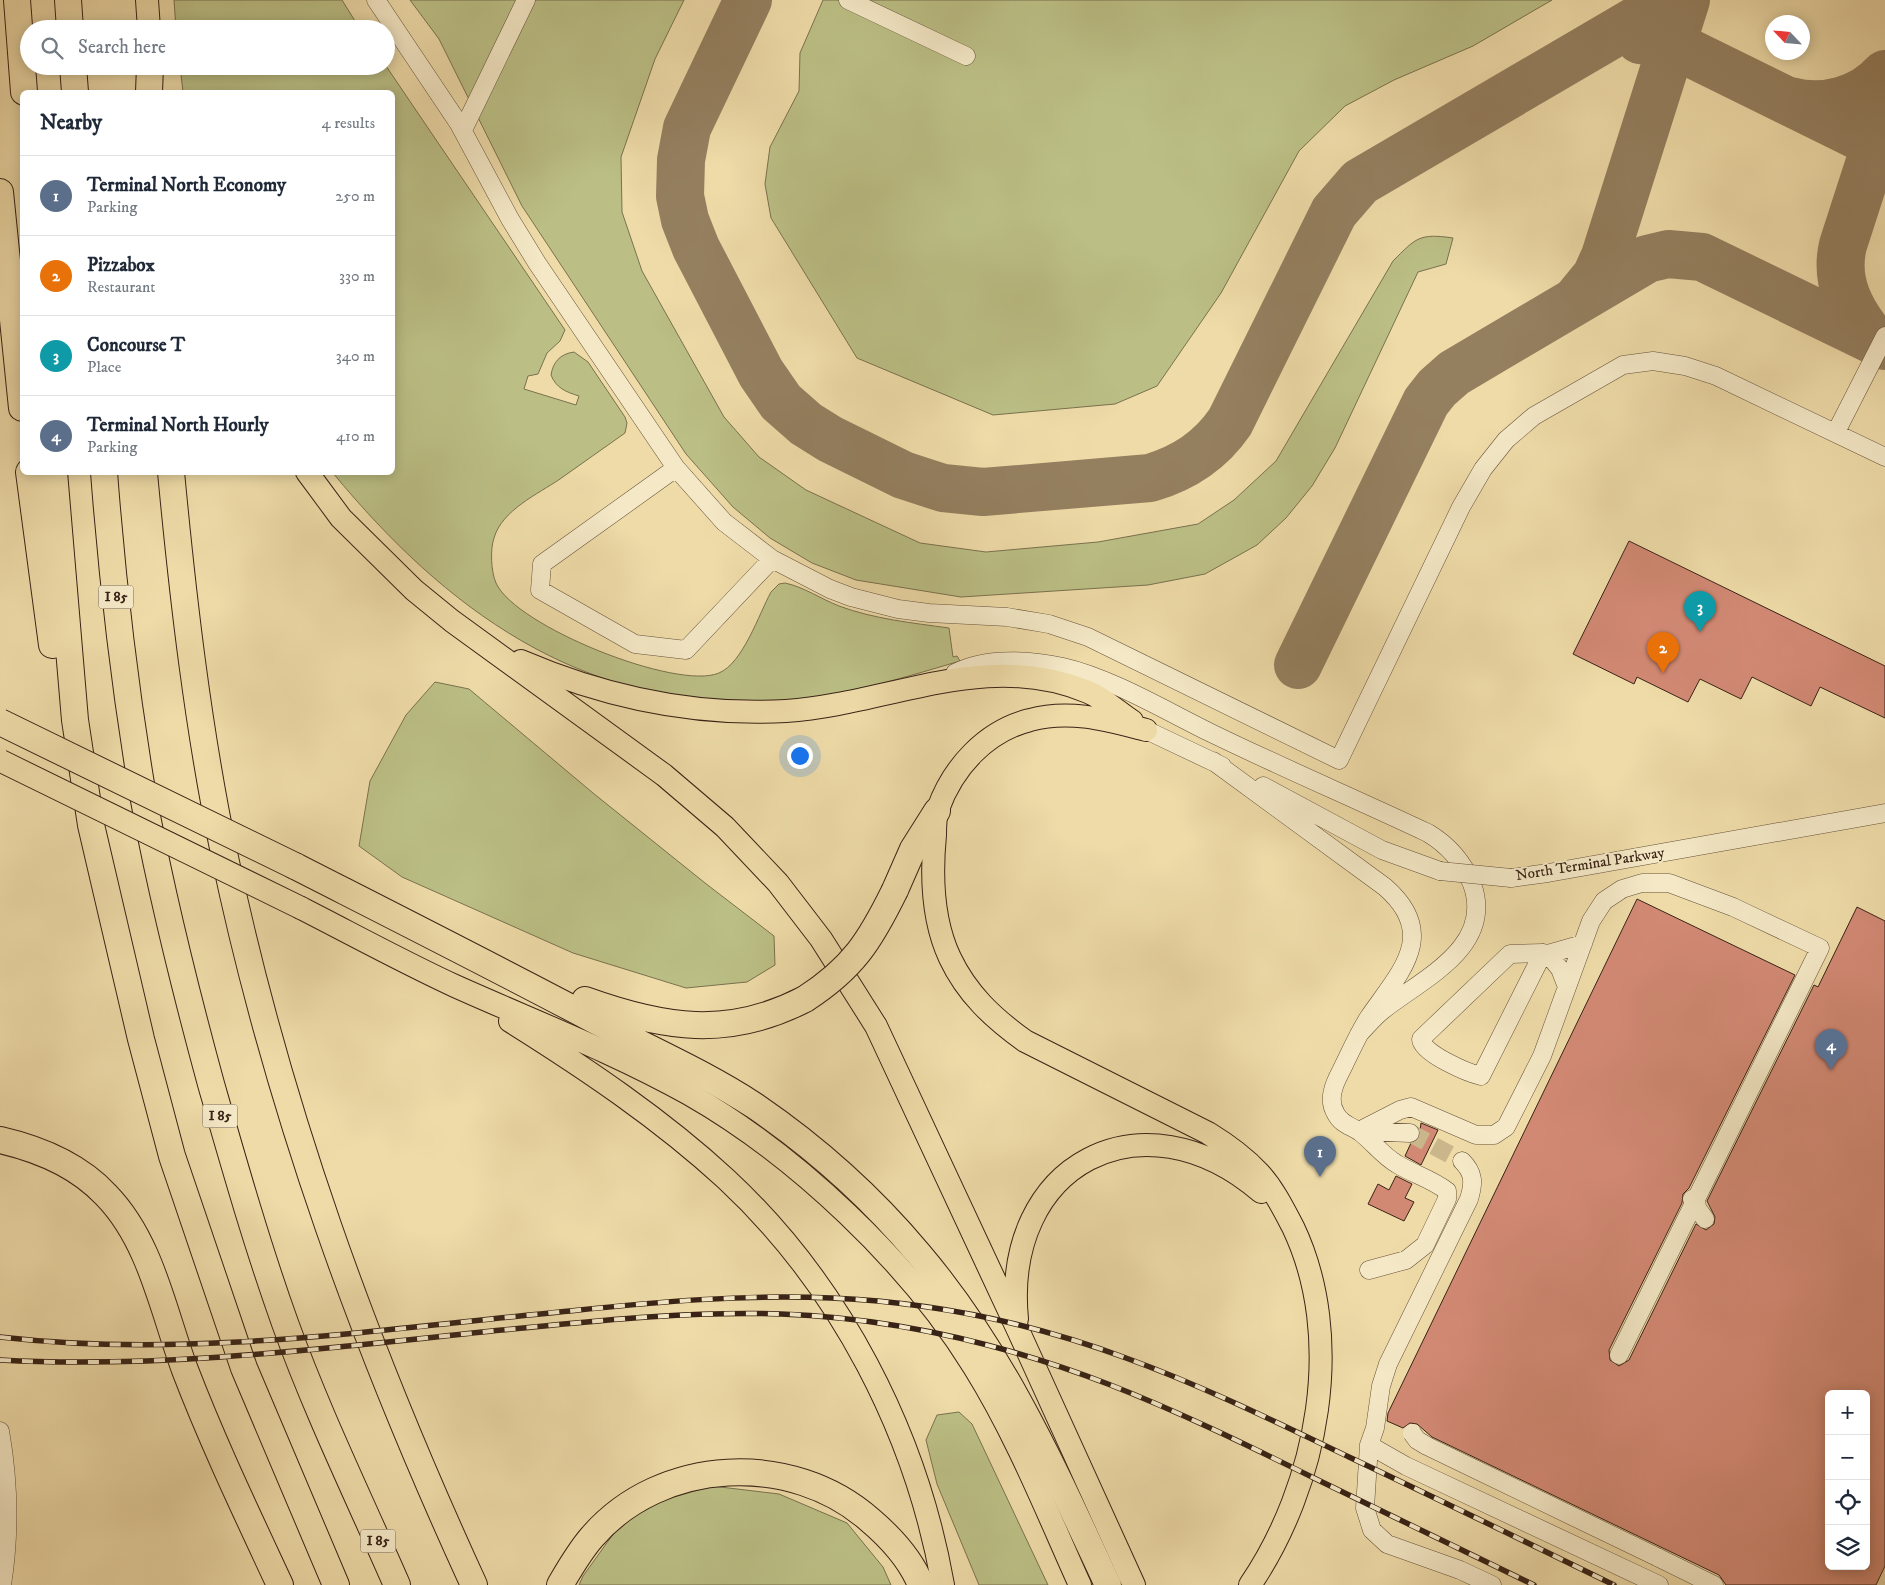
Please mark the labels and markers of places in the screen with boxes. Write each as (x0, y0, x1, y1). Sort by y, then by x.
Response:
pin: 3 (1684, 591, 1716, 632)
pin: 2 (1647, 632, 1679, 673)
pin: 4 (1815, 1029, 1847, 1070)
pin: 1 (1304, 1136, 1336, 1177)

